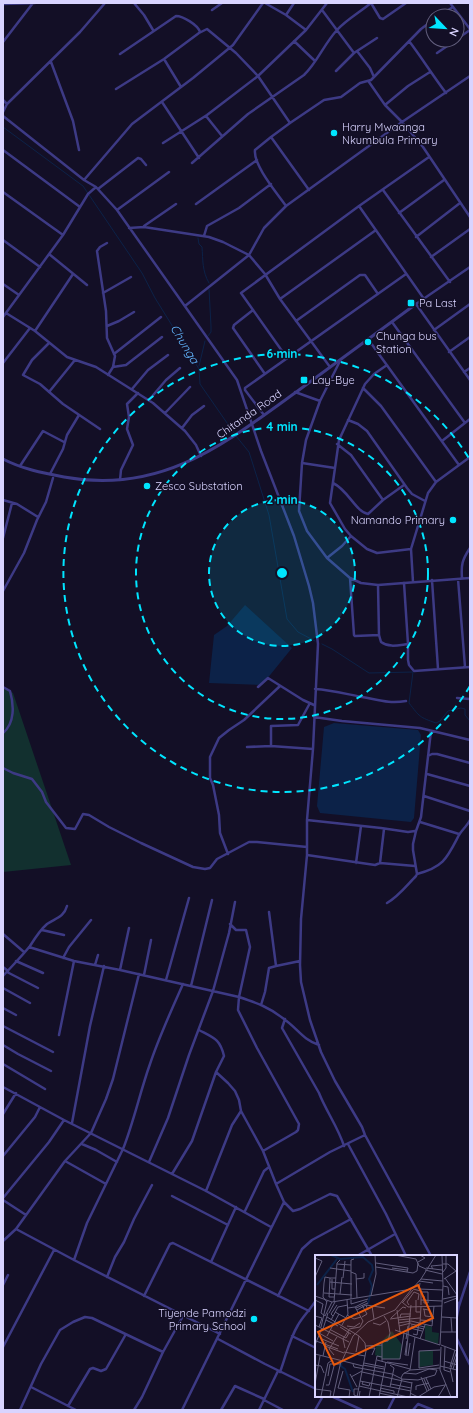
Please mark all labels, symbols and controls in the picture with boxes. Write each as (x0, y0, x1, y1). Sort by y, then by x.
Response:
north arrow (425, 8, 465, 48)
text: N (446, 26, 462, 39)
place label: Harry Mwaanga Nkumbula Primary (342, 120, 438, 147)
marker: Harry Mwaanga Nkumbula Primary (329, 128, 339, 138)
place label: Pa Last (419, 296, 457, 310)
marker: Pa Last (406, 298, 416, 308)
water label: Chunga (167, 322, 203, 367)
place label: Chunga bus Station (376, 329, 437, 356)
marker: Chunga bus Station (363, 337, 373, 347)
text: 6 min (266, 346, 298, 361)
place label: Lay-Bye (312, 373, 355, 387)
marker: Lay-Bye (299, 375, 309, 385)
street label: Chitanda Road (214, 386, 284, 442)
text: 4 min (266, 419, 298, 434)
place label: Zesco Substation (155, 479, 243, 493)
marker: Zesco Substation (142, 481, 152, 491)
text: 2 min (266, 492, 298, 507)
place label: Namando Primary (351, 513, 445, 527)
marker: Namando Primary (448, 515, 458, 525)
centre of rings (275, 566, 289, 580)
inset map (315, 1255, 457, 1397)
place label: Tiyende Pamodzi Primary School (158, 1306, 246, 1333)
marker: Tiyende Pamodzi Primary School (249, 1314, 259, 1324)

